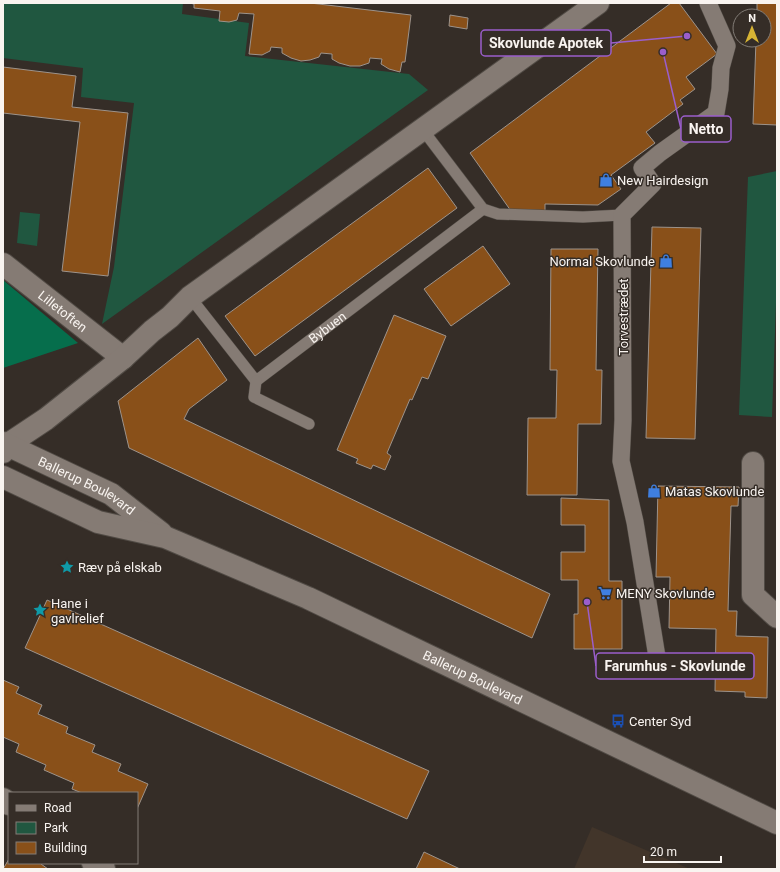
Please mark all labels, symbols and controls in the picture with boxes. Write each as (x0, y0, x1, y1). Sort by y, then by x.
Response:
north arrow (732, 8, 772, 48)
text: N (748, 12, 756, 25)
callout: Skovlunde Apotek (481, 30, 611, 56)
text: Skovlunde Apotek (489, 35, 604, 51)
callout: Netto (681, 116, 731, 142)
text: Netto (689, 121, 723, 137)
shop icon: New Hairdesign (598, 172, 614, 188)
place label: New Hairdesign (617, 173, 709, 188)
shop icon: Normal Skovlunde (658, 253, 674, 269)
place label: Normal Skovlunde (549, 254, 655, 269)
street label: Torvestrædet (616, 279, 631, 356)
street label: Lilletoften (35, 287, 90, 335)
street label: Bybuen (305, 308, 349, 346)
street label: Ballerup Boulevard (36, 453, 138, 518)
shop icon: Matas Skovlunde (646, 483, 662, 499)
place label: Matas Skovlunde (665, 484, 764, 499)
place icon: Ræv på elskab (59, 559, 75, 575)
place label: Ræv på elskab (78, 560, 162, 575)
supermarket icon: MENY Skovlunde (597, 585, 613, 601)
place label: MENY Skovlunde (616, 586, 715, 601)
place label: Hane i gavlrelief (51, 596, 104, 626)
place icon: Hane i gavlrelief (32, 602, 48, 618)
street label: Ballerup Boulevard (421, 647, 525, 707)
callout: Farumhus - Skovlunde (596, 653, 754, 679)
text: Farumhus - Skovlunde (604, 658, 746, 674)
bus stop icon: Center Syd (610, 713, 626, 729)
place label: Center Syd (629, 714, 691, 729)
legend (8, 792, 138, 864)
text: Road (44, 801, 72, 815)
text: Park (44, 821, 69, 835)
scale bar (644, 838, 721, 864)
text: Building (44, 841, 87, 855)
text: 20 m (650, 845, 677, 859)

